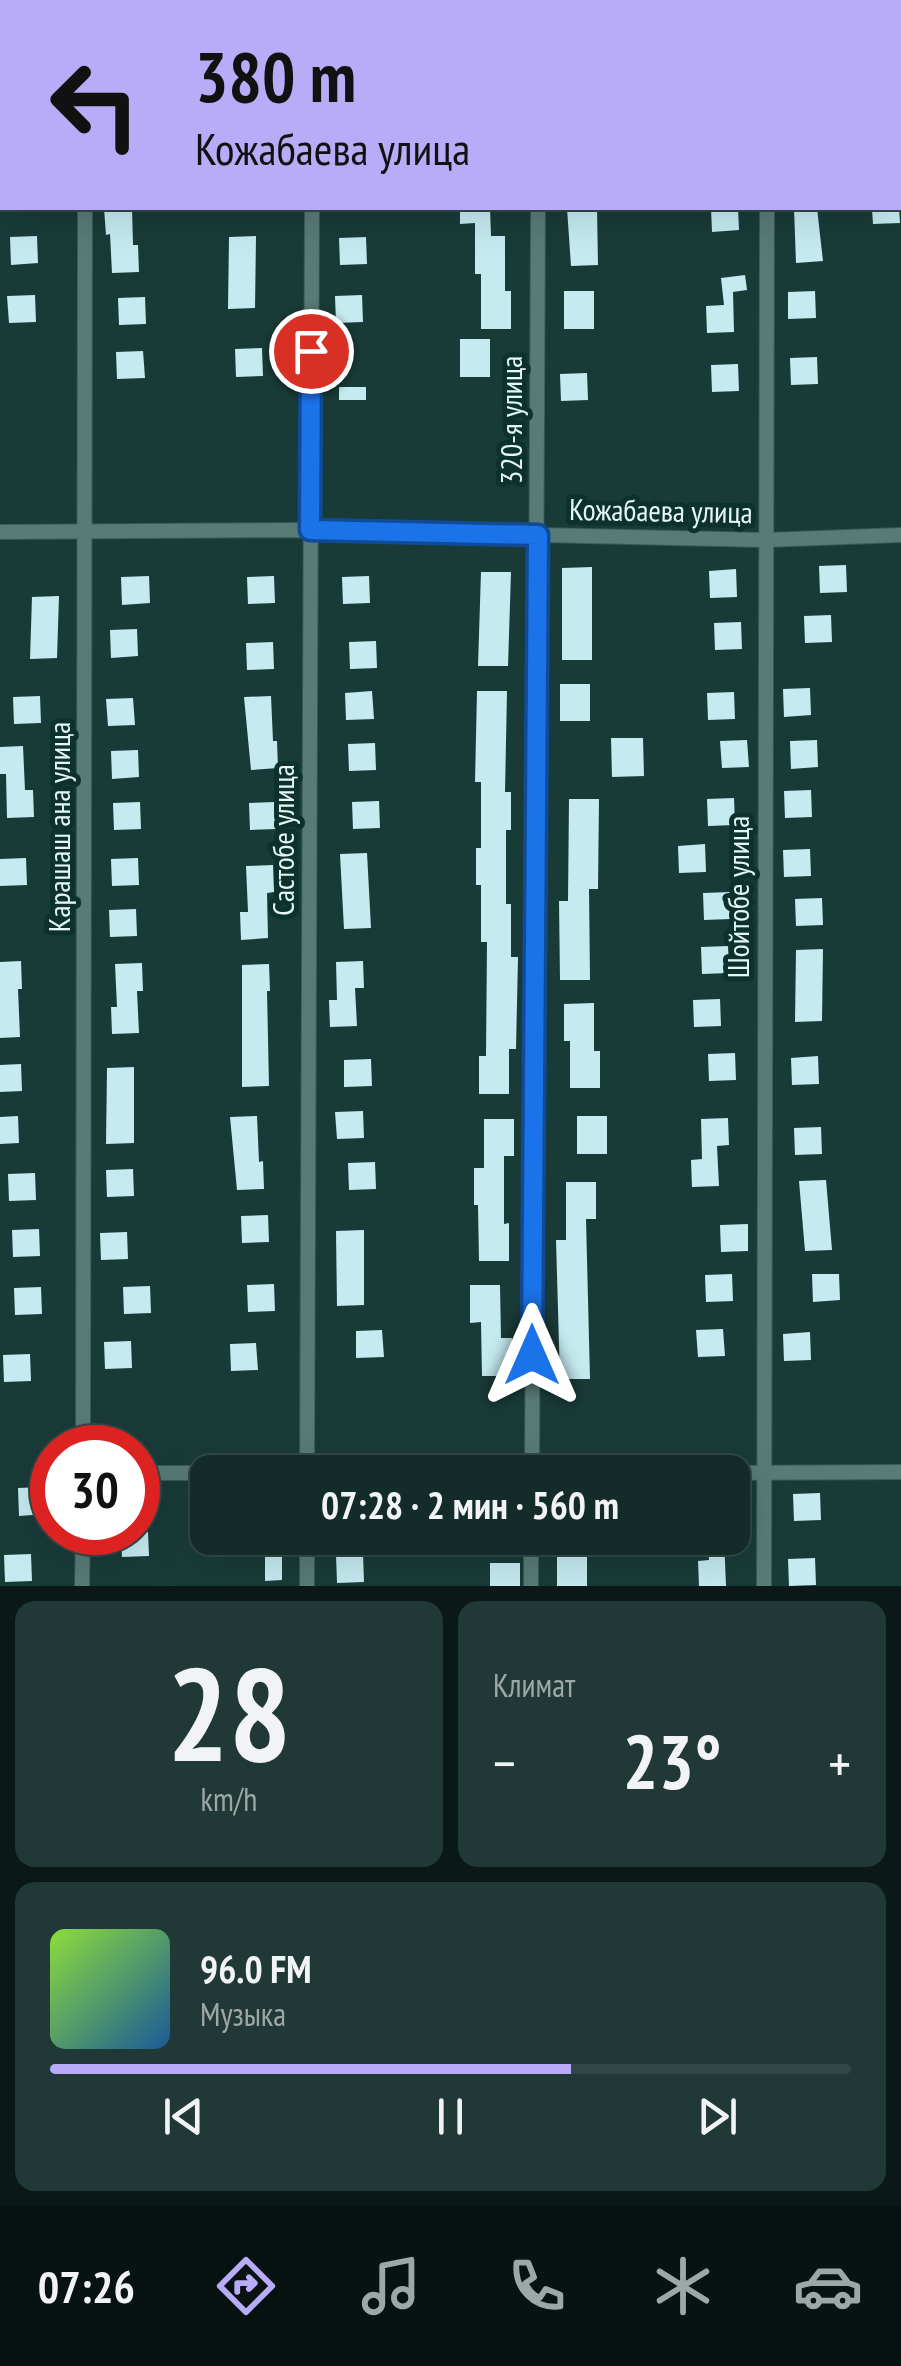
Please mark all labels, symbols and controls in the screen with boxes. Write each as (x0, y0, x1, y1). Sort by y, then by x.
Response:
text: 380 m (195, 31, 356, 121)
icon: left (30, 40, 160, 170)
text: Кожабаева улица (195, 119, 470, 177)
pin (269, 309, 354, 394)
icon: arrive (284, 324, 339, 379)
street label: 320-я улица (491, 356, 530, 484)
street label: Кожабаева улица (569, 489, 753, 531)
street label: Карашаш ана улица (39, 722, 78, 932)
street label: Састобе улица (263, 764, 302, 916)
street label: Шойтобе улица (718, 816, 757, 978)
position arrow (480, 1303, 584, 1407)
speed limit sign: 30 (30, 1425, 160, 1555)
text: 07:28 · 2 мин · 560 m (321, 1480, 619, 1529)
text: 28 (167, 1629, 291, 1797)
text: Климат (493, 1664, 575, 1706)
text: 23° (622, 1713, 722, 1810)
text: − (493, 1727, 516, 1798)
text: + (828, 1727, 851, 1798)
text: km/h (201, 1778, 257, 1820)
text: 96.0 FM (200, 1944, 312, 1993)
text: Музыка (200, 1993, 286, 2035)
icon: previous (156, 2089, 211, 2144)
icon: pause (423, 2089, 478, 2144)
icon: next (690, 2089, 745, 2144)
icon: directions (211, 2251, 281, 2321)
icon: music (356, 2251, 426, 2321)
icon: phone (502, 2251, 572, 2321)
icon: climate (648, 2251, 718, 2321)
icon: car (793, 2251, 863, 2321)
text: 07:26 (38, 2257, 135, 2315)

